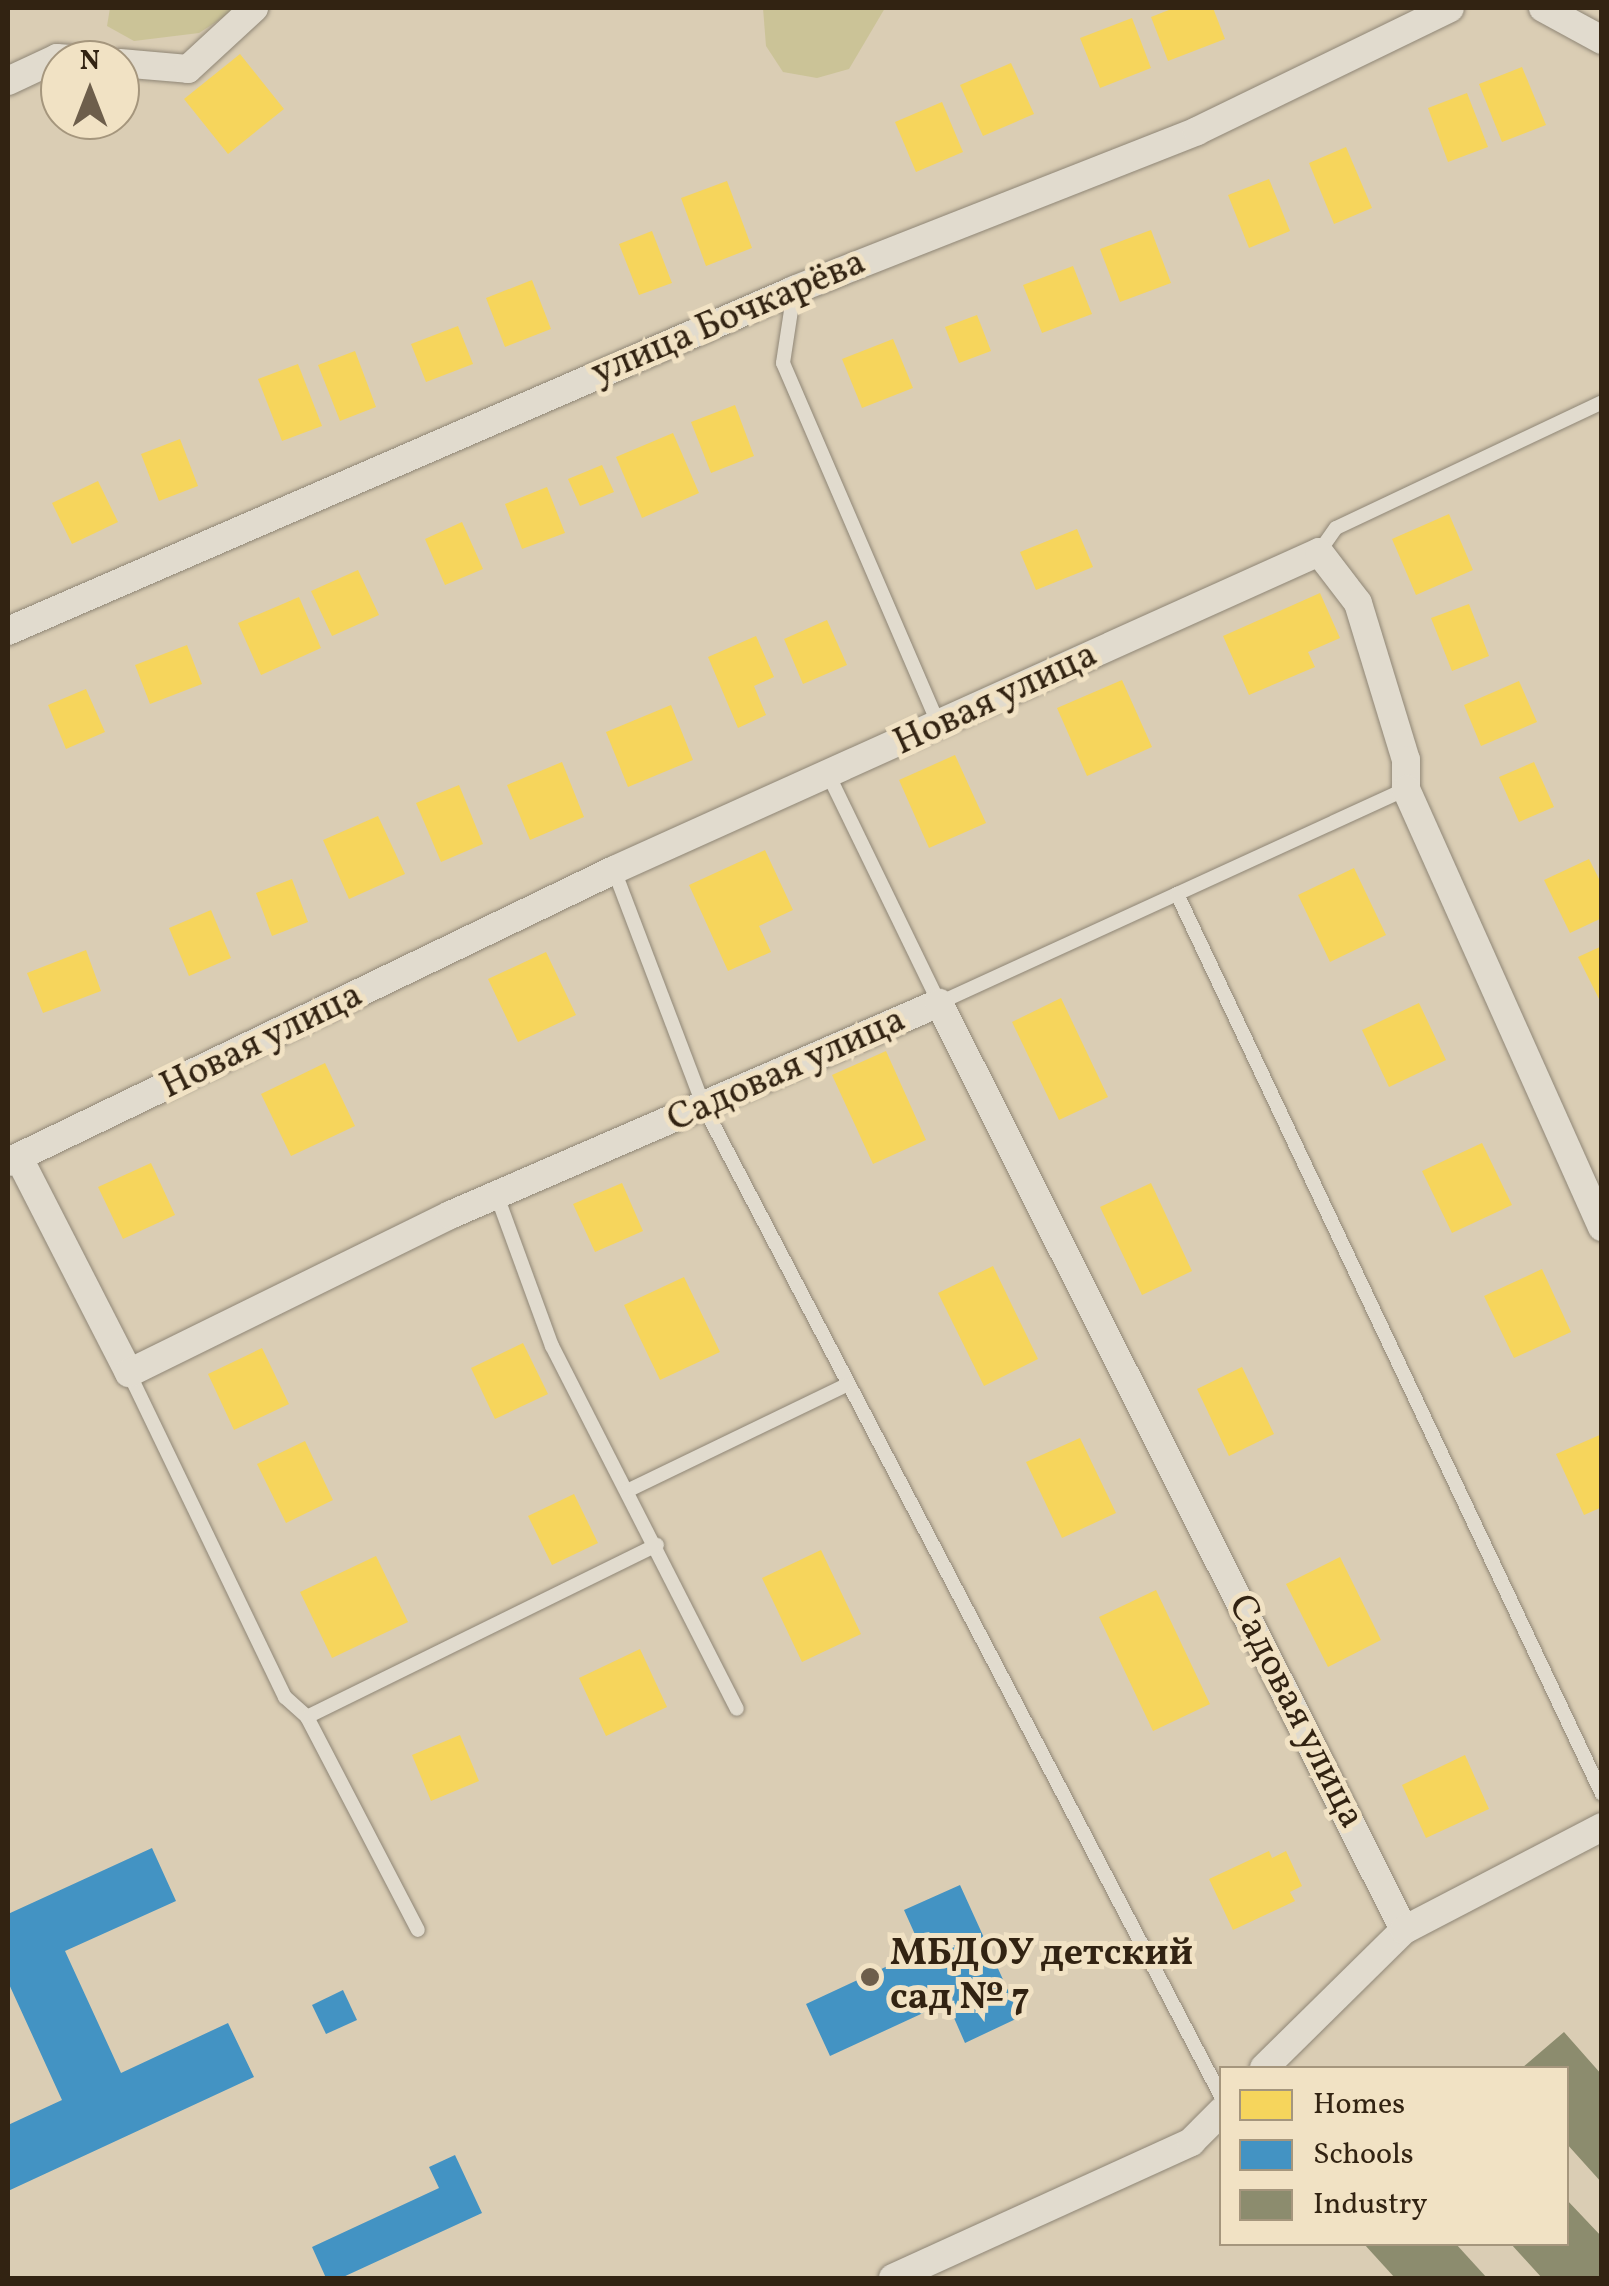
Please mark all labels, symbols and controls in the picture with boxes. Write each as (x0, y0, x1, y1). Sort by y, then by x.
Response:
north arrow (40, 40, 140, 140)
text: N (80, 42, 100, 81)
street label: улица Бочкарёва (585, 241, 873, 397)
street label: Новая улица (887, 633, 1105, 767)
street label: Новая улица (153, 973, 371, 1111)
street label: Садовая улица (660, 998, 914, 1144)
street label: Садовая улица (1216, 1587, 1374, 1837)
place label: МБДОУ детский сад № 7 (890, 1932, 1194, 2022)
marker: МБДОУ детский сад № 7 (859, 1966, 881, 1988)
legend (1219, 2066, 1569, 2246)
text: Homes (1313, 2084, 1405, 2126)
text: Schools (1313, 2134, 1414, 2176)
text: Industry (1313, 2184, 1428, 2226)

